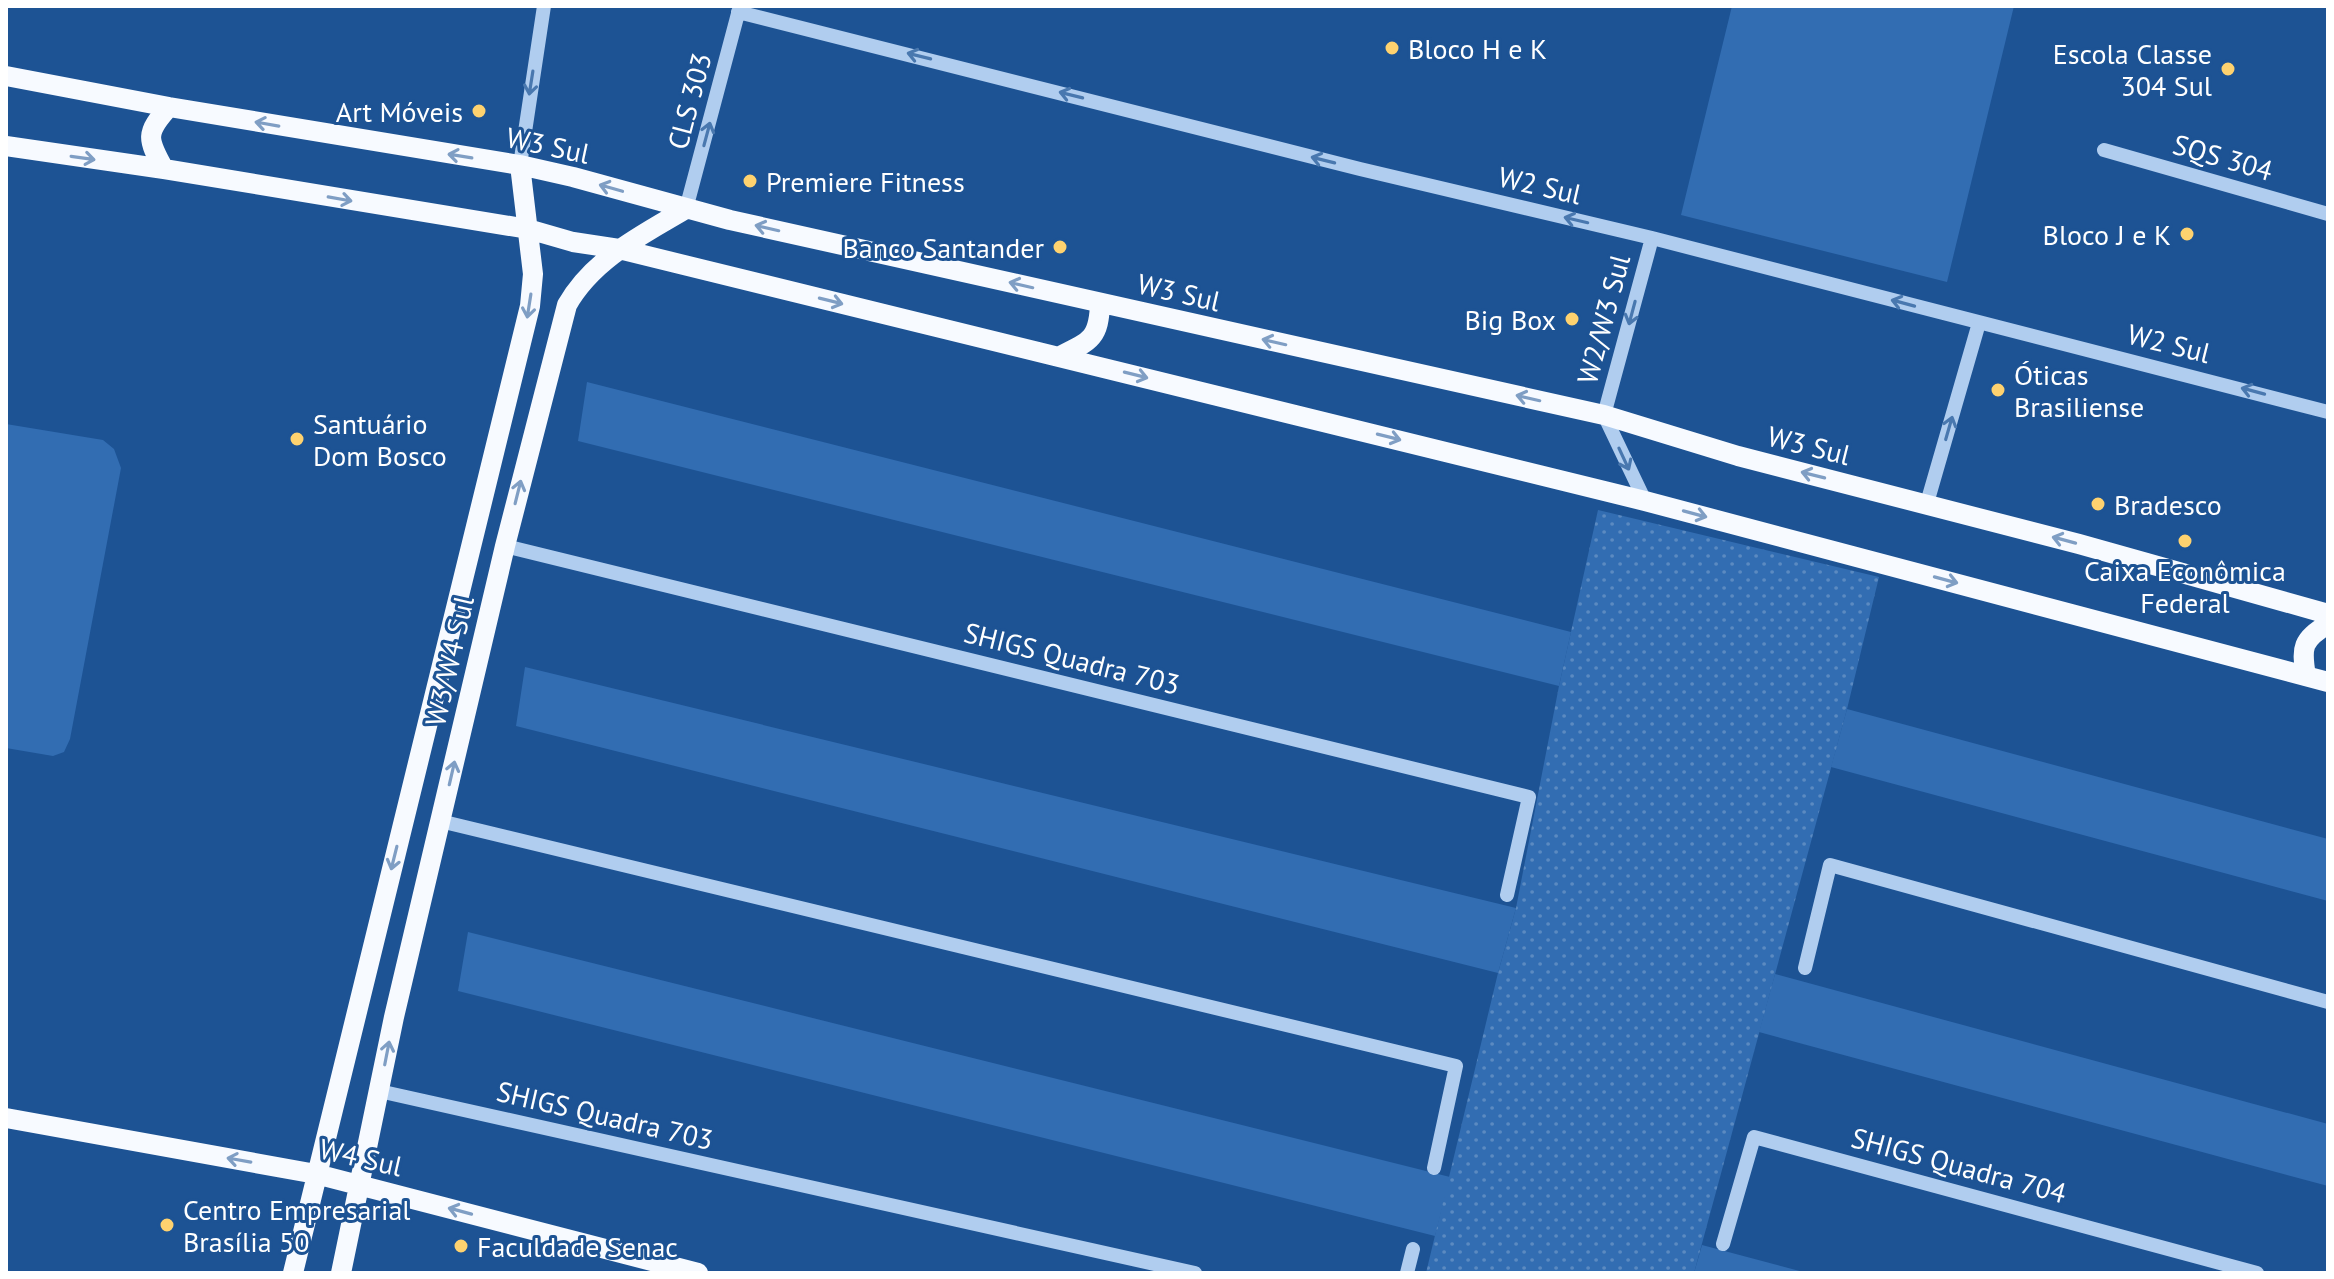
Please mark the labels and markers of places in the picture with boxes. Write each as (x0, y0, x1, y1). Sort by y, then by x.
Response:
place label: Bloco H e K (1408, 30, 1547, 67)
place label: Escola Classe 304 Sul (2053, 35, 2212, 104)
marker: Bloco H e K (1383, 39, 1401, 57)
marker: Escola Classe 304 Sul (2219, 60, 2237, 78)
place label: Art Móveis (336, 93, 463, 130)
marker: Art Móveis (470, 102, 488, 120)
place label: Premiere Fitness (766, 163, 965, 200)
marker: Premiere Fitness (741, 172, 759, 190)
place label: Bloco J e K (2043, 216, 2171, 253)
marker: Bloco J e K (2178, 225, 2196, 243)
place label: Banco Santander (842, 229, 1044, 266)
marker: Banco Santander (1051, 238, 1069, 256)
place label: Big Box (1465, 301, 1556, 338)
marker: Big Box (1563, 310, 1581, 328)
place label: Óticas Brasiliense (2014, 356, 2144, 425)
marker: Óticas Brasiliense (1989, 381, 2007, 399)
place label: Santuário Dom Bosco (313, 405, 447, 474)
marker: Santuário Dom Bosco (288, 430, 306, 448)
place label: Bradesco (2114, 486, 2222, 523)
marker: Bradesco (2089, 495, 2107, 513)
marker: Caixa Econômica Federal (2176, 532, 2194, 550)
place label: Caixa Econômica Federal (2084, 552, 2286, 621)
place label: Centro Empresarial Brasília 50 (183, 1191, 410, 1260)
marker: Centro Empresarial Brasília 50 (158, 1216, 176, 1234)
place label: Faculdade Senac (477, 1228, 678, 1265)
marker: Faculdade Senac (452, 1237, 470, 1255)

